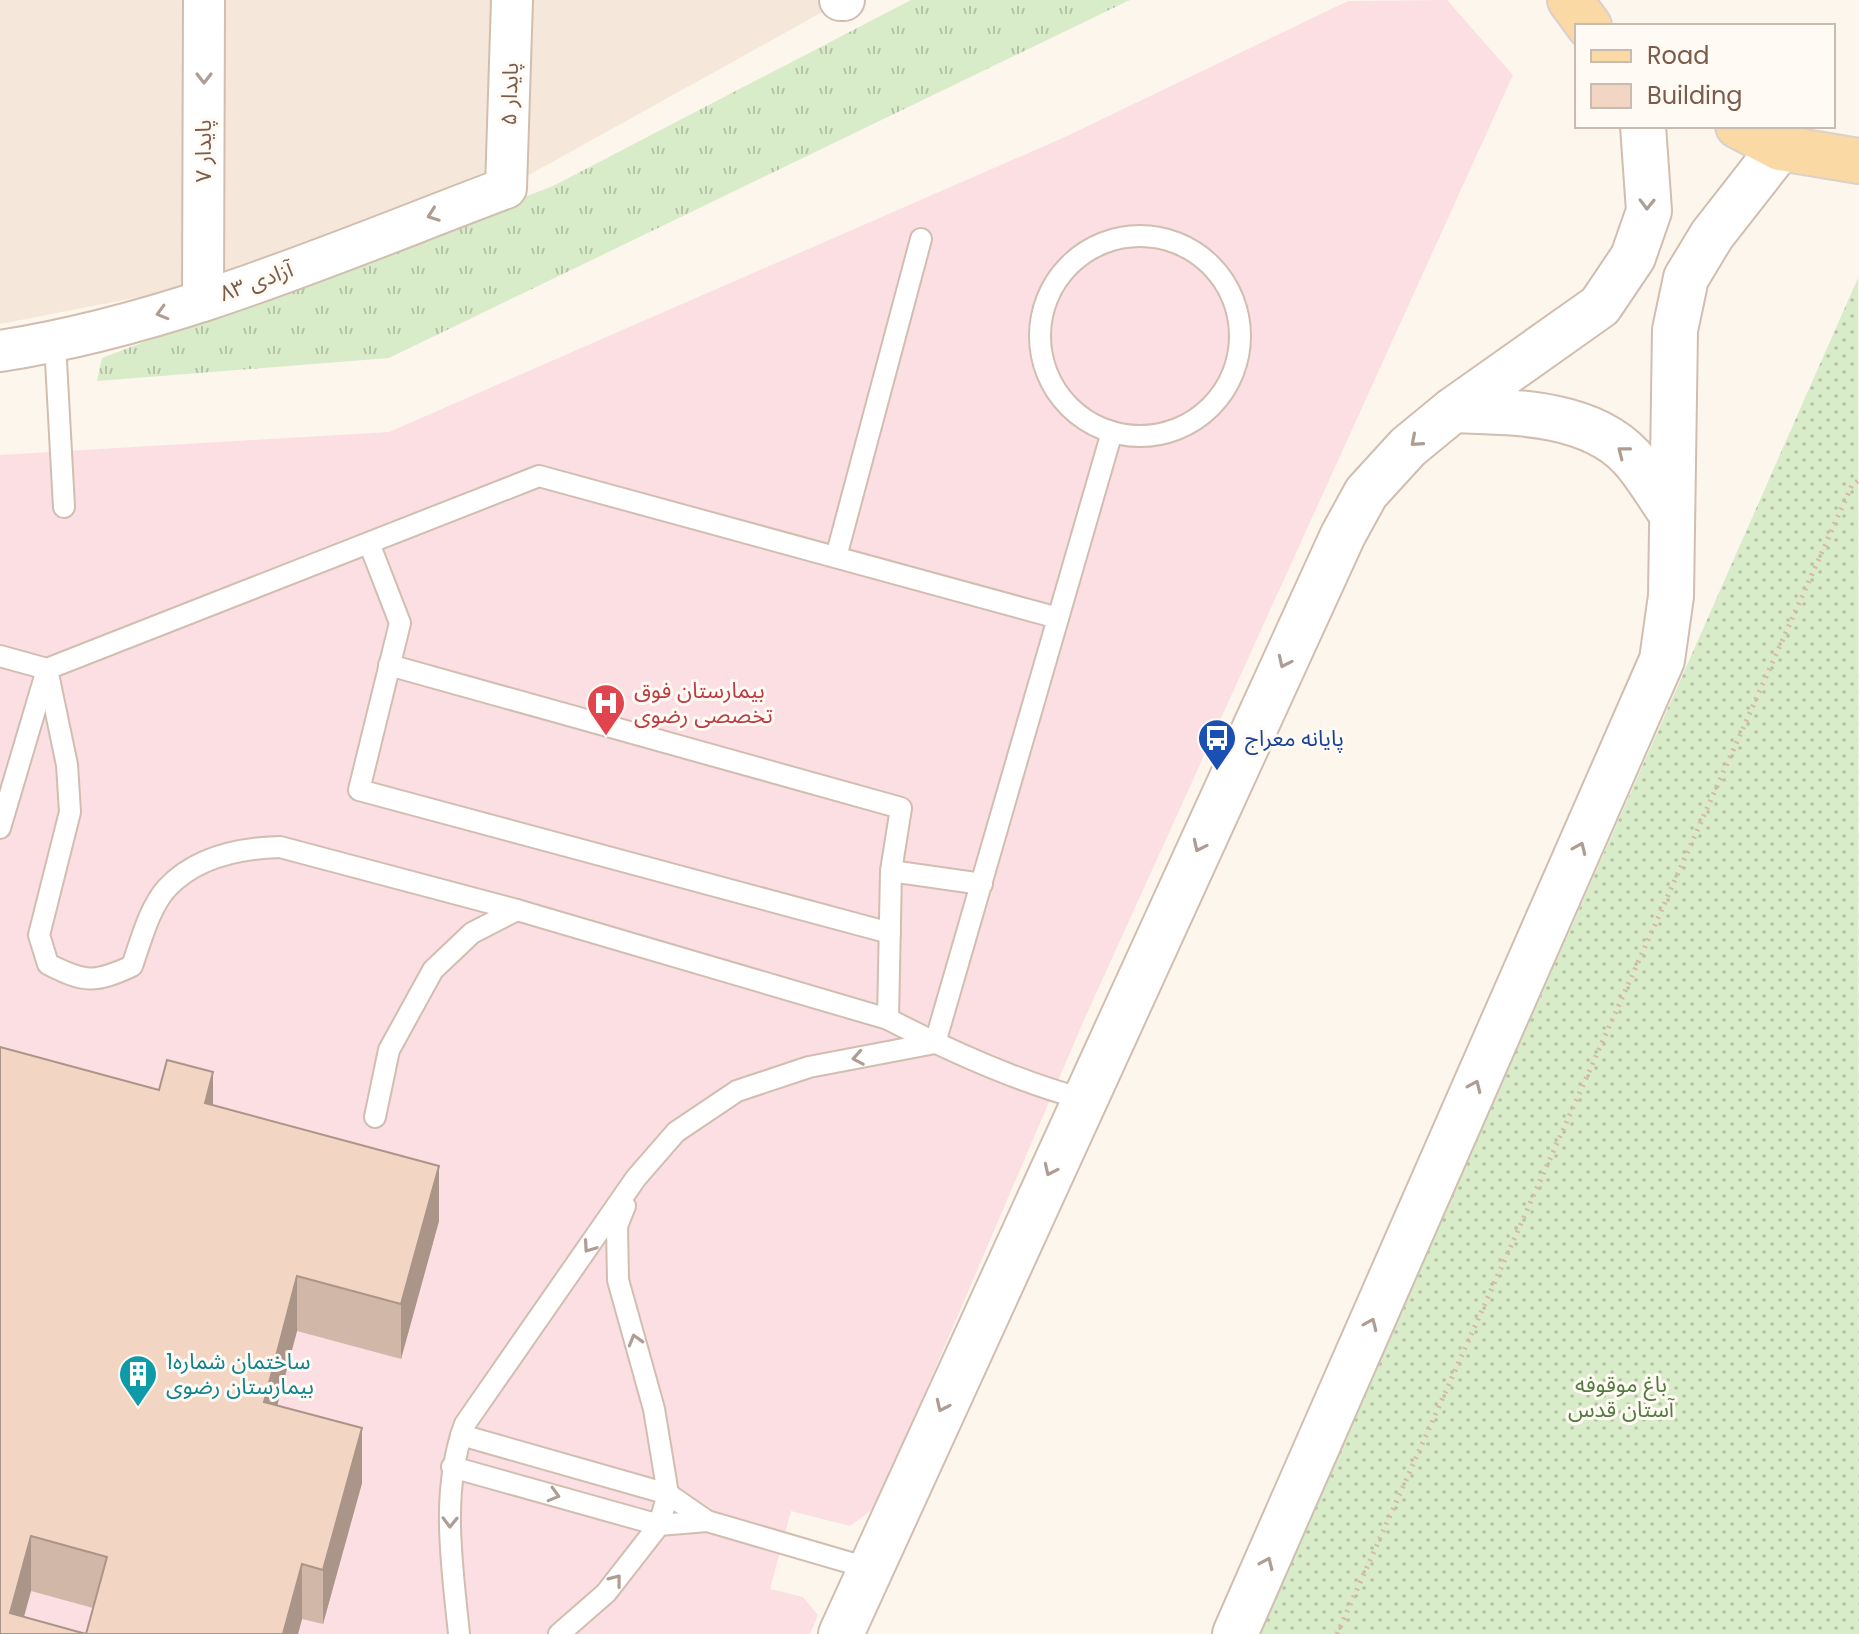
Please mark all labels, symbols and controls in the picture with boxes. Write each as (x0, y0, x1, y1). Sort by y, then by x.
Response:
legend (1575, 24, 1835, 128)
text: Road (1647, 39, 1709, 72)
street label: پایدار ۵ (493, 62, 526, 126)
one-way arrow (195, 72, 213, 85)
text: Building (1647, 79, 1743, 112)
street label: پایدار ۷ (188, 119, 219, 183)
one-way arrow (1639, 198, 1656, 210)
one-way arrow (427, 206, 441, 222)
street label: آزادی ۸۳ (215, 253, 299, 309)
one-way arrow (155, 303, 169, 320)
one-way arrow (1410, 431, 1425, 446)
one-way arrow (1617, 448, 1632, 462)
one-way arrow (1278, 654, 1294, 669)
place label: بیمارستان فوق تخصصی رضوی (634, 675, 773, 731)
hospital icon: بیمارستان فوق تخصصی رضوی (585, 682, 627, 737)
bus stop icon: پایانه معراج (1196, 717, 1238, 772)
place label: پایانه معراج (1245, 723, 1344, 755)
one-way arrow (1193, 838, 1209, 852)
one-way arrow (1570, 842, 1586, 856)
one-way arrow (852, 1048, 865, 1065)
one-way arrow (1466, 1080, 1482, 1094)
one-way arrow (1044, 1161, 1060, 1176)
one-way arrow (584, 1238, 599, 1252)
one-way arrow (1361, 1318, 1377, 1333)
one-way arrow (628, 1334, 644, 1348)
place label: ساختمان شماره1 بیمارستان رضوی (166, 1346, 314, 1402)
building icon: ساختمان شماره1 بیمارستان رضوی (117, 1353, 159, 1408)
park label: باغ موقوفه آستان قدس (1568, 1369, 1676, 1425)
one-way arrow (936, 1398, 952, 1412)
one-way arrow (546, 1486, 560, 1503)
one-way arrow (442, 1516, 459, 1529)
one-way arrow (1257, 1556, 1273, 1571)
one-way arrow (606, 1574, 620, 1589)

